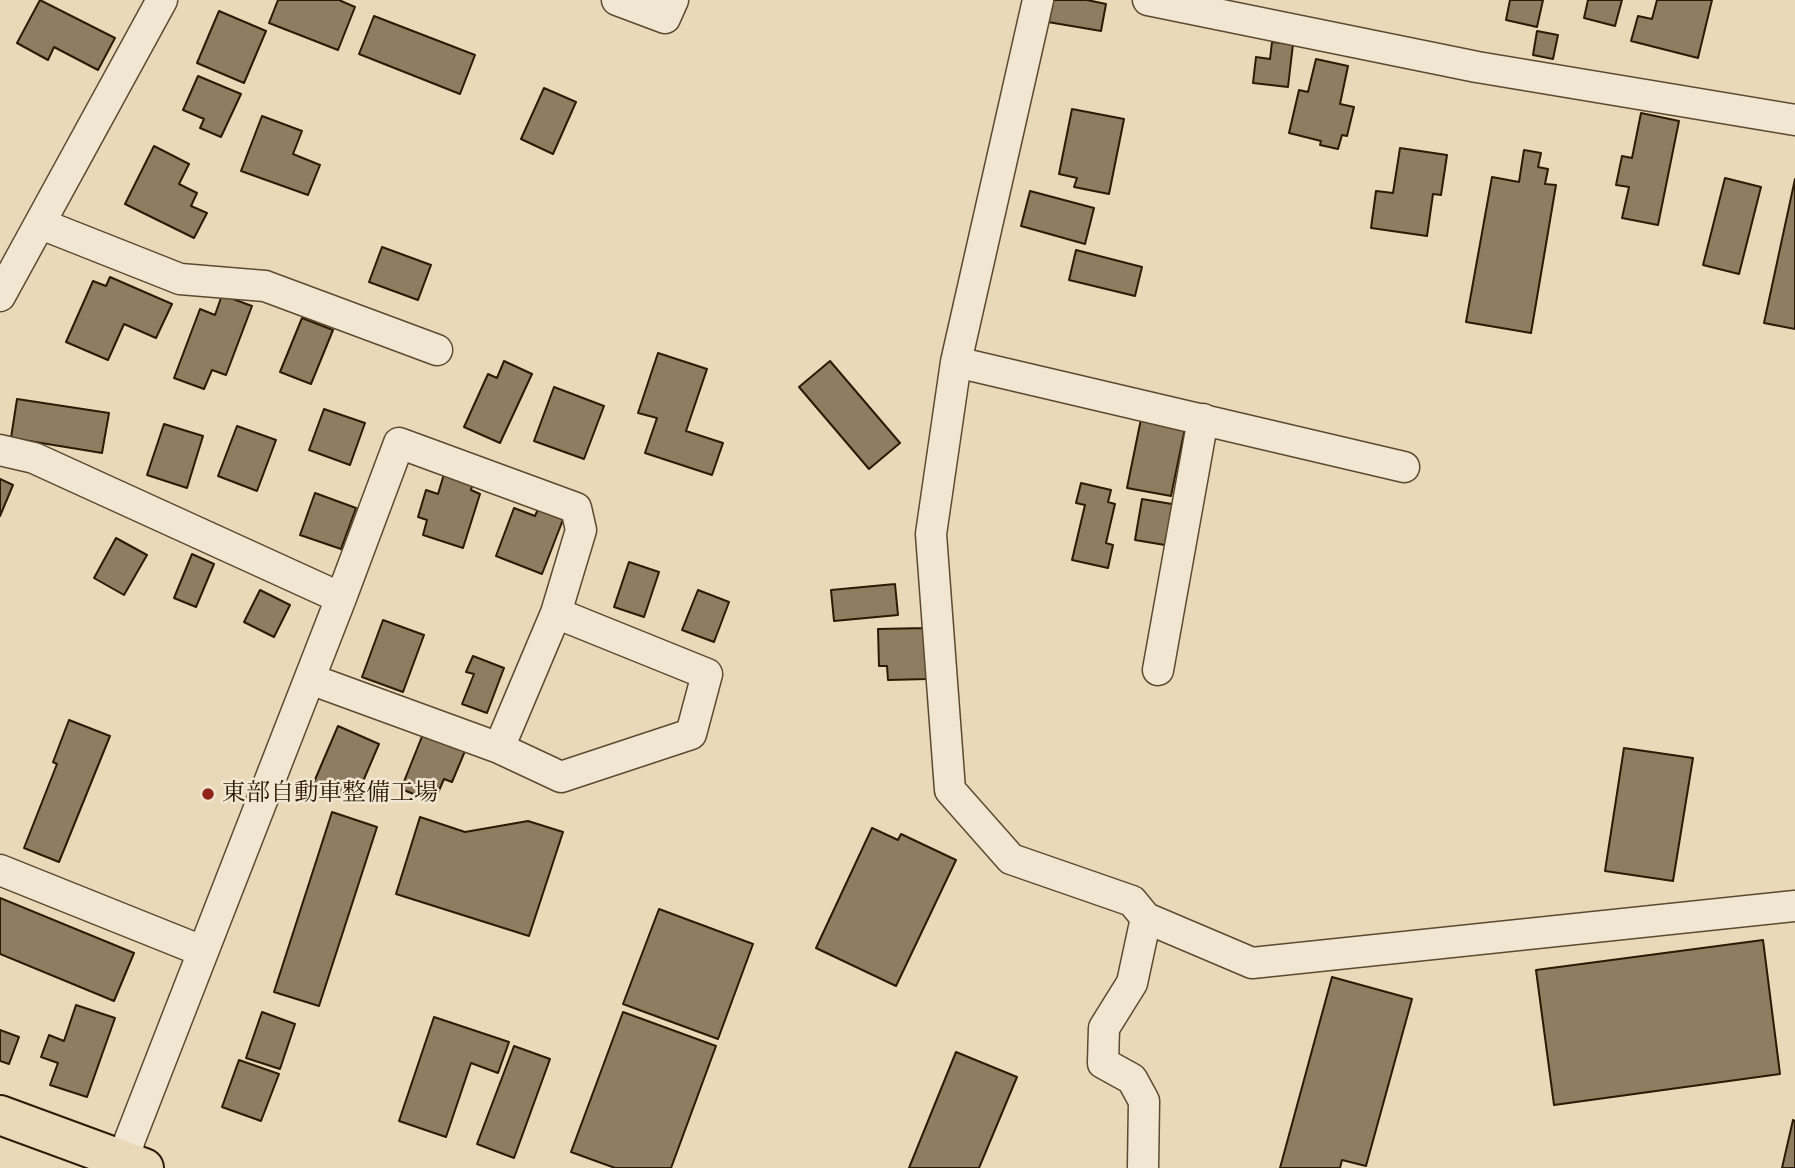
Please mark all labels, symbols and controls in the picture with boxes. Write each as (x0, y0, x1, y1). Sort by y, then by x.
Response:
place label: 東部自動車整備工場 (222, 780, 438, 808)
marker: 東部自動車整備工場 (200, 786, 216, 802)

